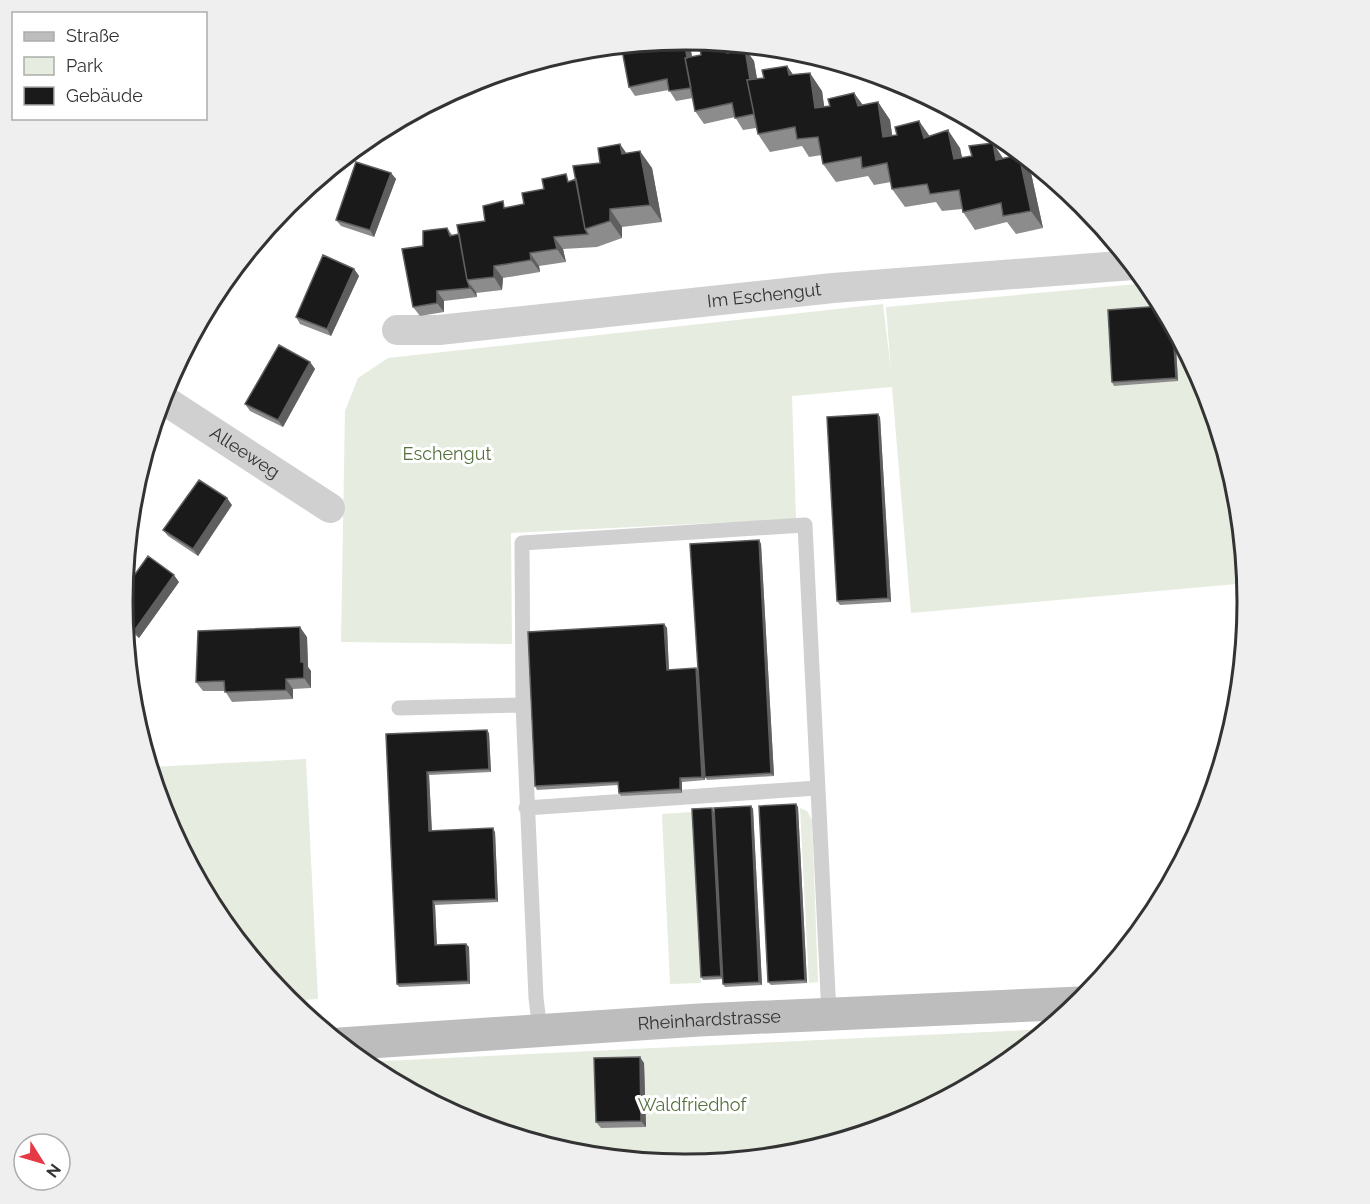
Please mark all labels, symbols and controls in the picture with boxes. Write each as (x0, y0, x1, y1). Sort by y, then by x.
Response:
legend (12, 12, 207, 120)
text: Straße (66, 25, 120, 46)
text: Park (66, 55, 103, 76)
text: Gebäude (66, 85, 143, 106)
street label: Im Eschengut (706, 278, 822, 311)
street label: Alleeweg (206, 422, 284, 482)
park label: Eschengut (403, 443, 491, 464)
street label: Rheinhardstrasse (637, 1005, 782, 1034)
park label: Waldfriedhof (638, 1094, 747, 1115)
north arrow (12, 1132, 72, 1192)
text: N (42, 1160, 65, 1181)

